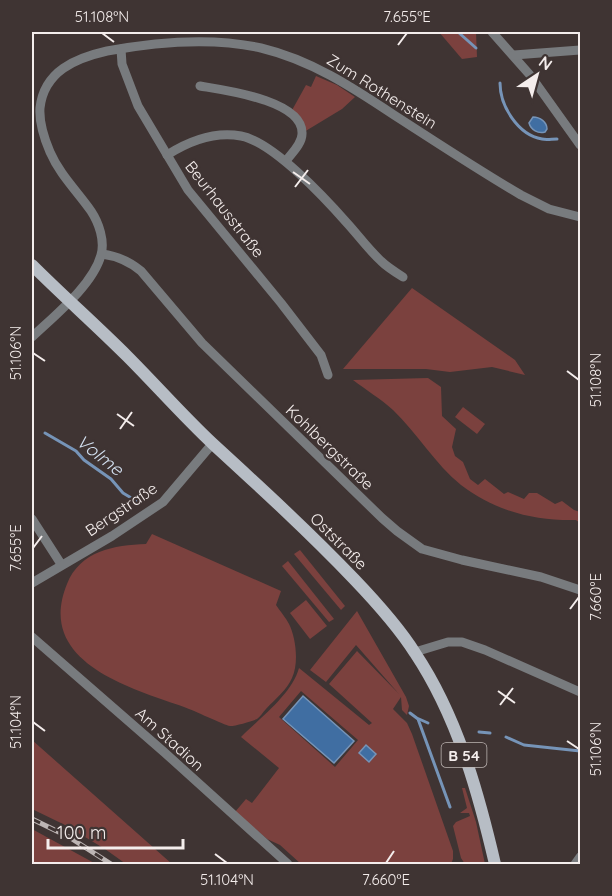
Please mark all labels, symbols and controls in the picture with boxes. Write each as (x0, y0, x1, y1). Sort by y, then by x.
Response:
text: 51.108°N (75, 7, 129, 26)
text: 7.655°E (383, 7, 431, 26)
north arrow (507, 45, 567, 105)
street label: Zum Rothenstein (323, 49, 441, 133)
text: N (535, 51, 556, 74)
street label: Beurhausstraße (181, 157, 269, 261)
text: 51.106°N (6, 326, 25, 380)
text: 51.108°N (586, 353, 605, 407)
street label: Kohlbergstraße (282, 400, 378, 494)
water label: Volme (72, 430, 129, 481)
street label: Bergstraße (81, 478, 161, 540)
street label: Oststraße (306, 508, 372, 574)
text: 7.655°E (6, 524, 25, 572)
text: 7.660°E (586, 573, 605, 621)
text: 51.104°N (6, 695, 25, 749)
street label: Am Stadion (132, 703, 208, 775)
text: 51.106°N (586, 722, 605, 776)
road number: B 54 (442, 743, 486, 767)
scale bar (48, 812, 183, 850)
text: 100 m (57, 821, 106, 844)
text: 51.104°N (200, 870, 254, 889)
text: 7.660°E (362, 870, 410, 889)

